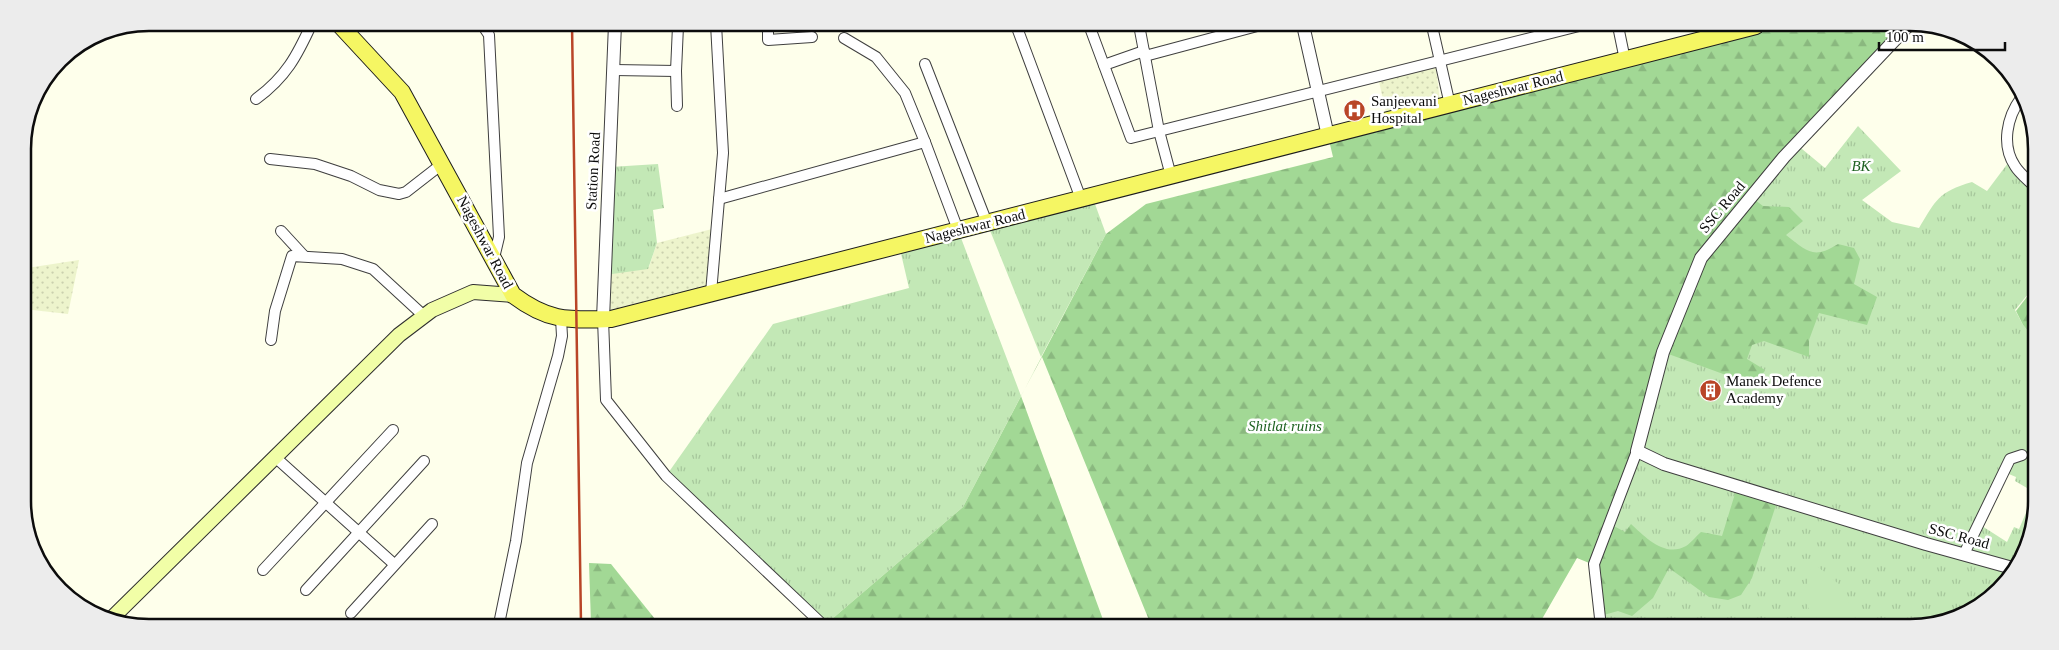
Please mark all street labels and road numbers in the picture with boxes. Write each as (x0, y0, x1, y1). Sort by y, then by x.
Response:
street label: Nageshwar Road (1461, 68, 1565, 108)
street label: Station Road (583, 131, 603, 210)
street label: SSC Road (1696, 178, 1748, 236)
street label: Nageshwar Road (454, 193, 516, 292)
street label: Nageshwar Road (923, 206, 1027, 246)
street label: SSC Road (1927, 520, 1992, 552)

